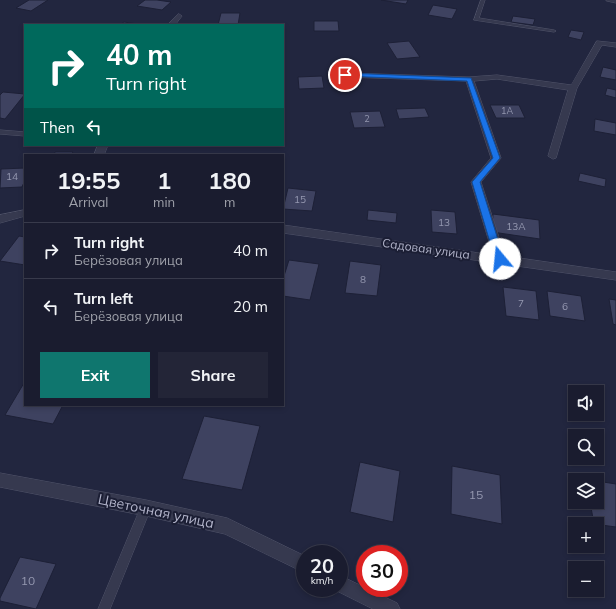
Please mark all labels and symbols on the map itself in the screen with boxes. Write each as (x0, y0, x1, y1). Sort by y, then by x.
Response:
pin (328, 58, 362, 92)
house number: 1А (501, 105, 513, 116)
house number: 2 (364, 113, 370, 124)
house number: 14 (6, 170, 18, 183)
house number: 15 (294, 193, 306, 206)
house number: 13 (438, 216, 450, 229)
house number: 13А (506, 220, 526, 233)
street label: Садовая улица (381, 235, 471, 262)
position arrow (479, 238, 521, 280)
house number: 8 (360, 273, 366, 286)
house number: 7 (518, 297, 524, 310)
house number: 6 (562, 300, 568, 313)
house number: 15 (469, 487, 483, 502)
street label: Цветочная улица (96, 490, 216, 532)
speed limit sign: 30 (356, 545, 408, 597)
house number: 10 (21, 573, 35, 588)

